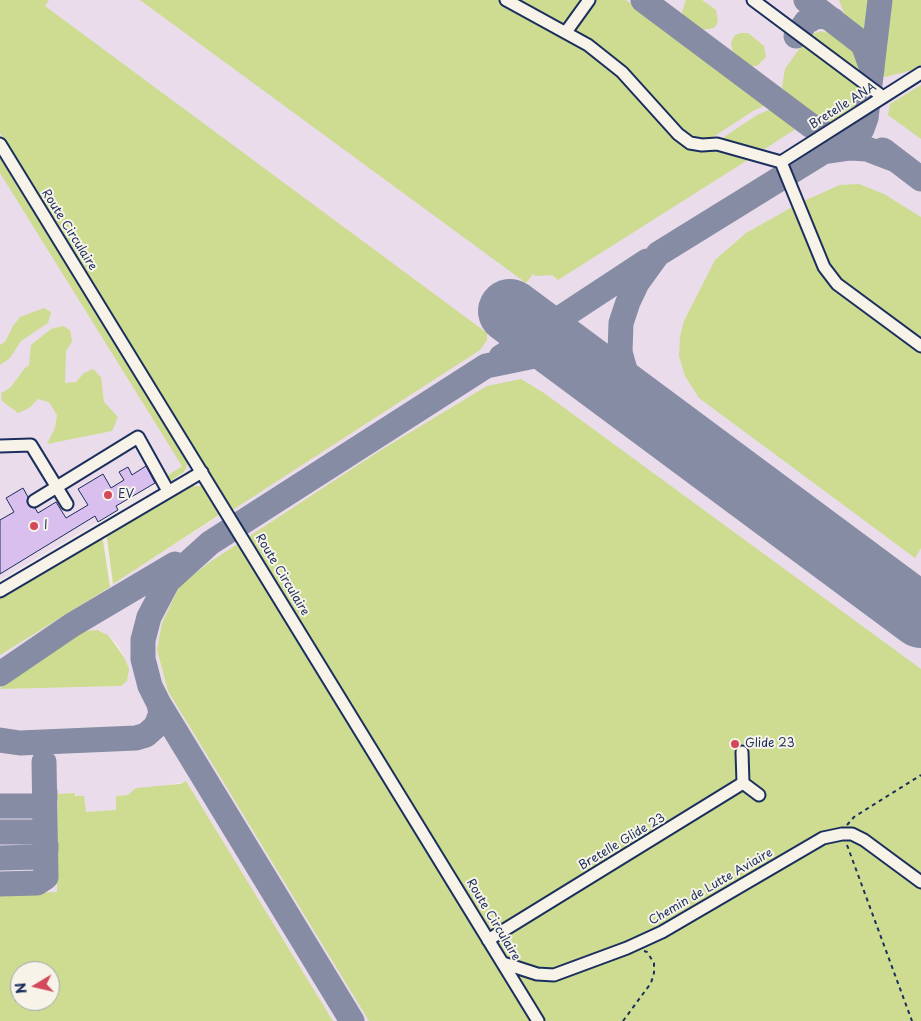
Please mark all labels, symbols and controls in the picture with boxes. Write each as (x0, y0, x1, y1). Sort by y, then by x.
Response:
street label: Bretelle ANA (807, 80, 879, 132)
street label: Route Circulaire (38, 187, 100, 273)
place label: EV (118, 488, 134, 502)
marker: EV (102, 489, 114, 501)
place label: I (44, 519, 48, 533)
marker: I (28, 520, 40, 532)
street label: Route Circulaire (252, 531, 312, 619)
place label: Glide 23 (745, 737, 795, 751)
marker: Glide 23 (729, 738, 741, 750)
street label: Bretelle Glide 23 (576, 811, 668, 873)
street label: Chemin de Lutte Aviaire (647, 846, 775, 928)
street label: Route Circulaire (463, 876, 523, 964)
north arrow (10, 961, 60, 1011)
text: N (9, 981, 32, 995)

